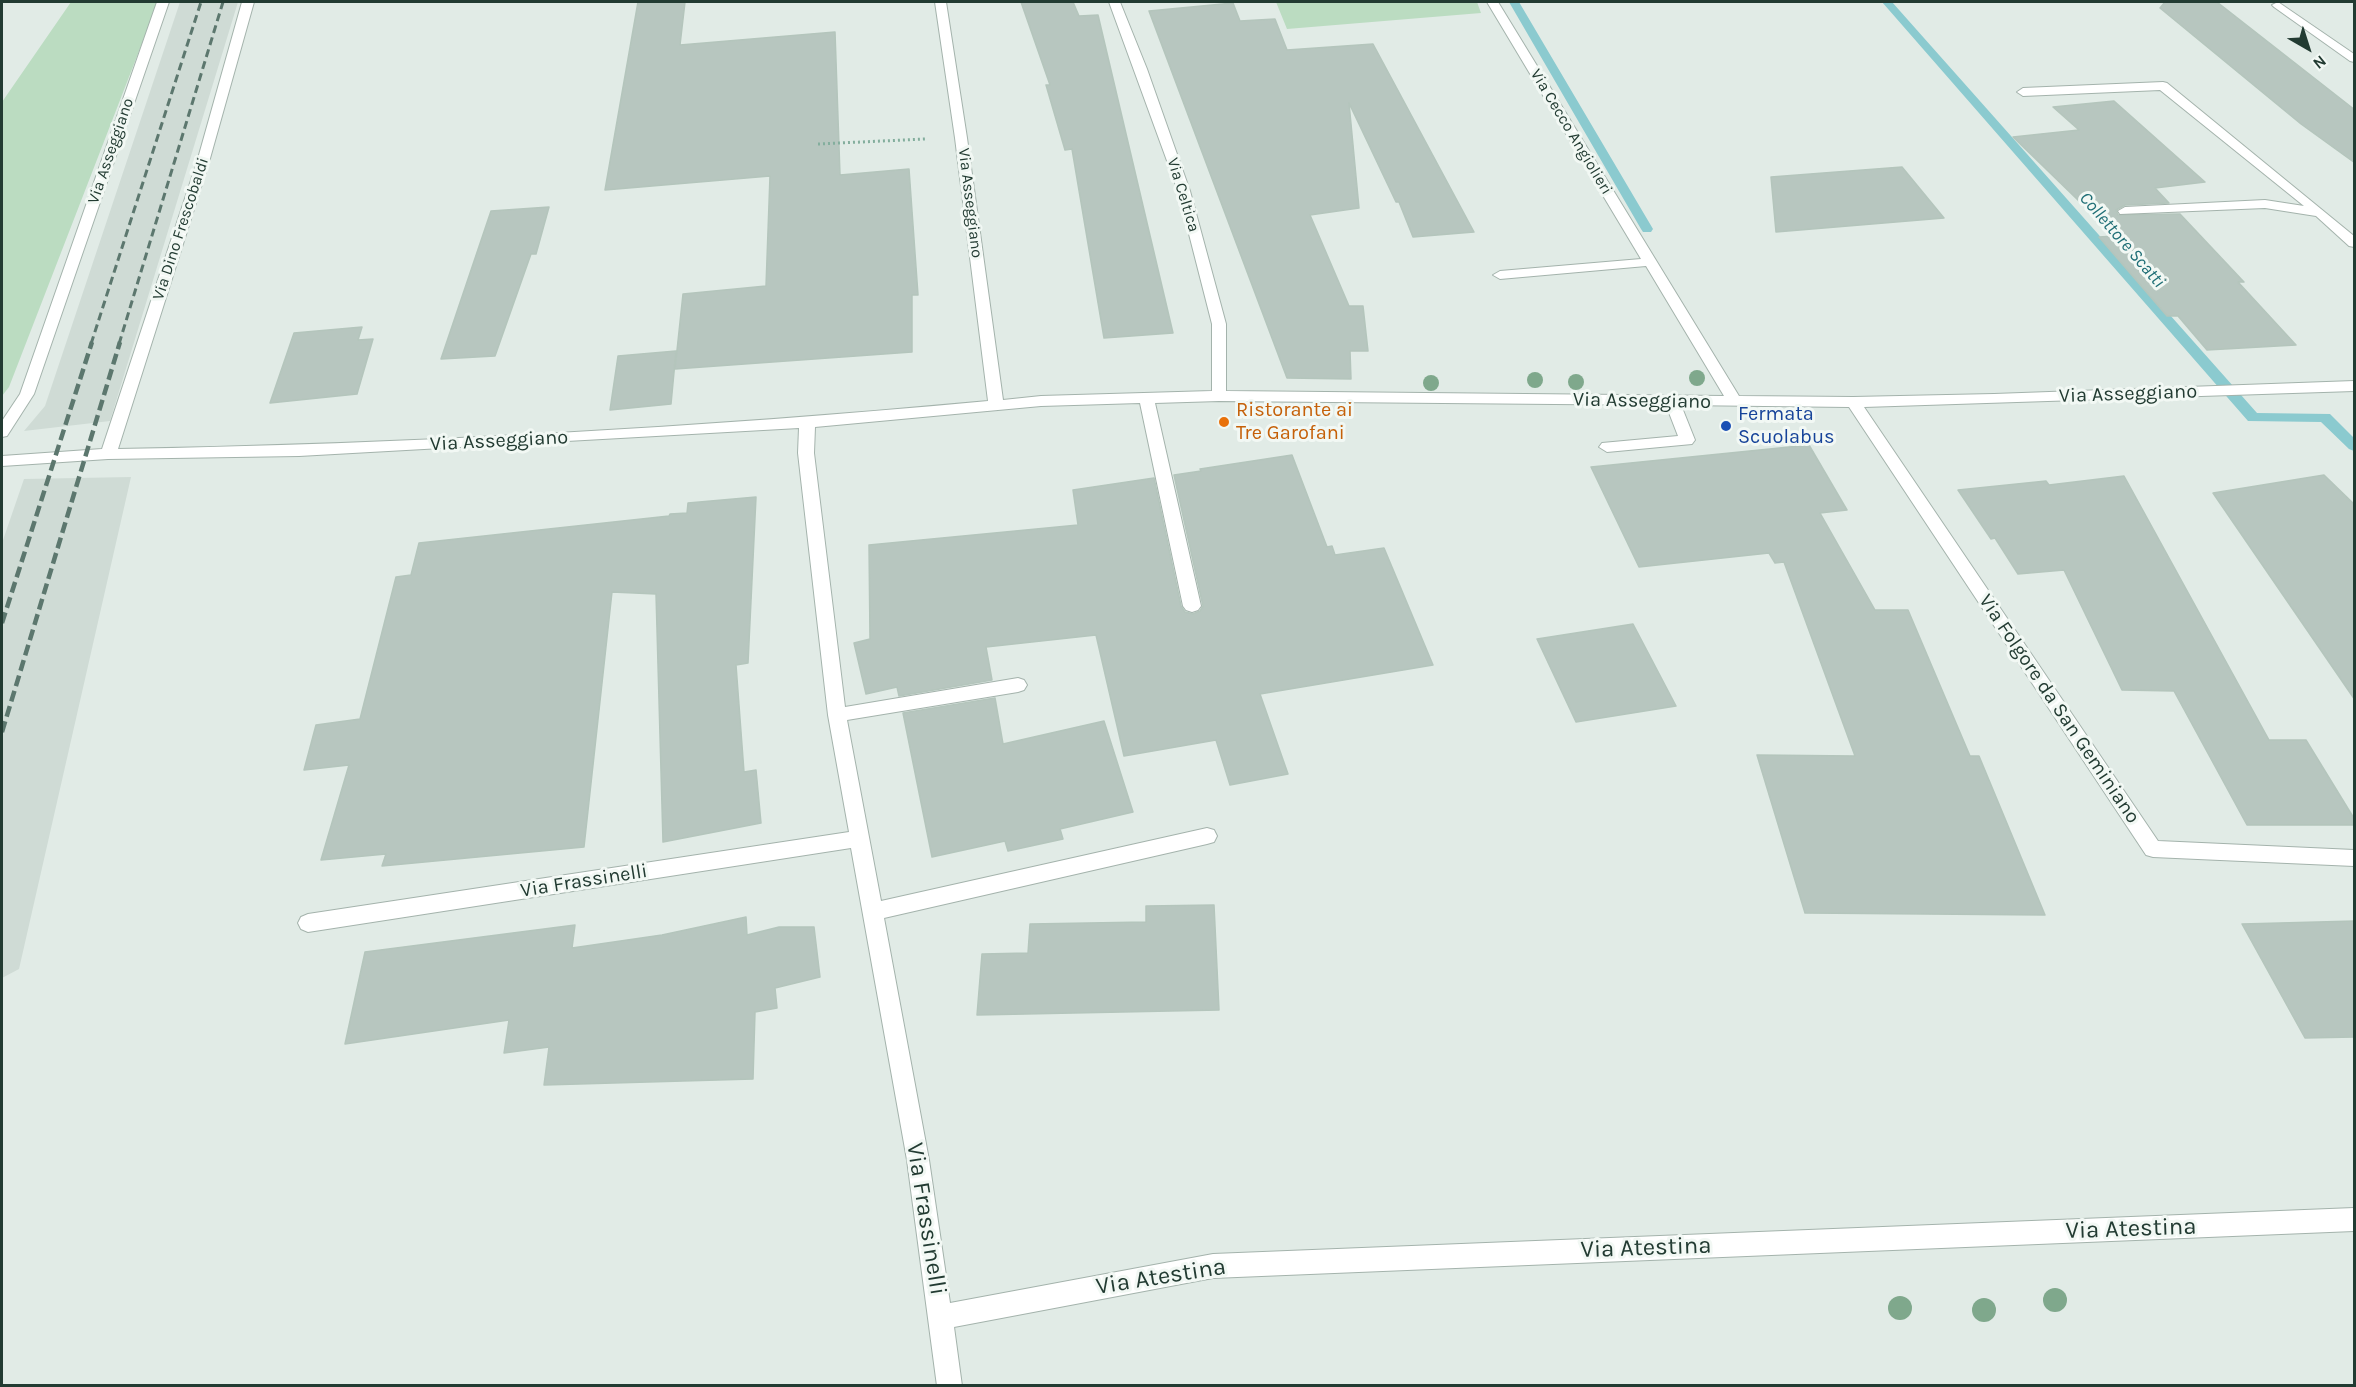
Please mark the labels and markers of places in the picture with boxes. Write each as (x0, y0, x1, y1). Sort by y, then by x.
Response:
place label: Ristorante ai Tre Garofani (1236, 398, 1353, 445)
place label: Fermata Scuolabus (1738, 402, 1835, 449)
marker: Ristorante ai Tre Garofani (1217, 415, 1231, 429)
marker: Fermata Scuolabus (1719, 419, 1733, 433)

